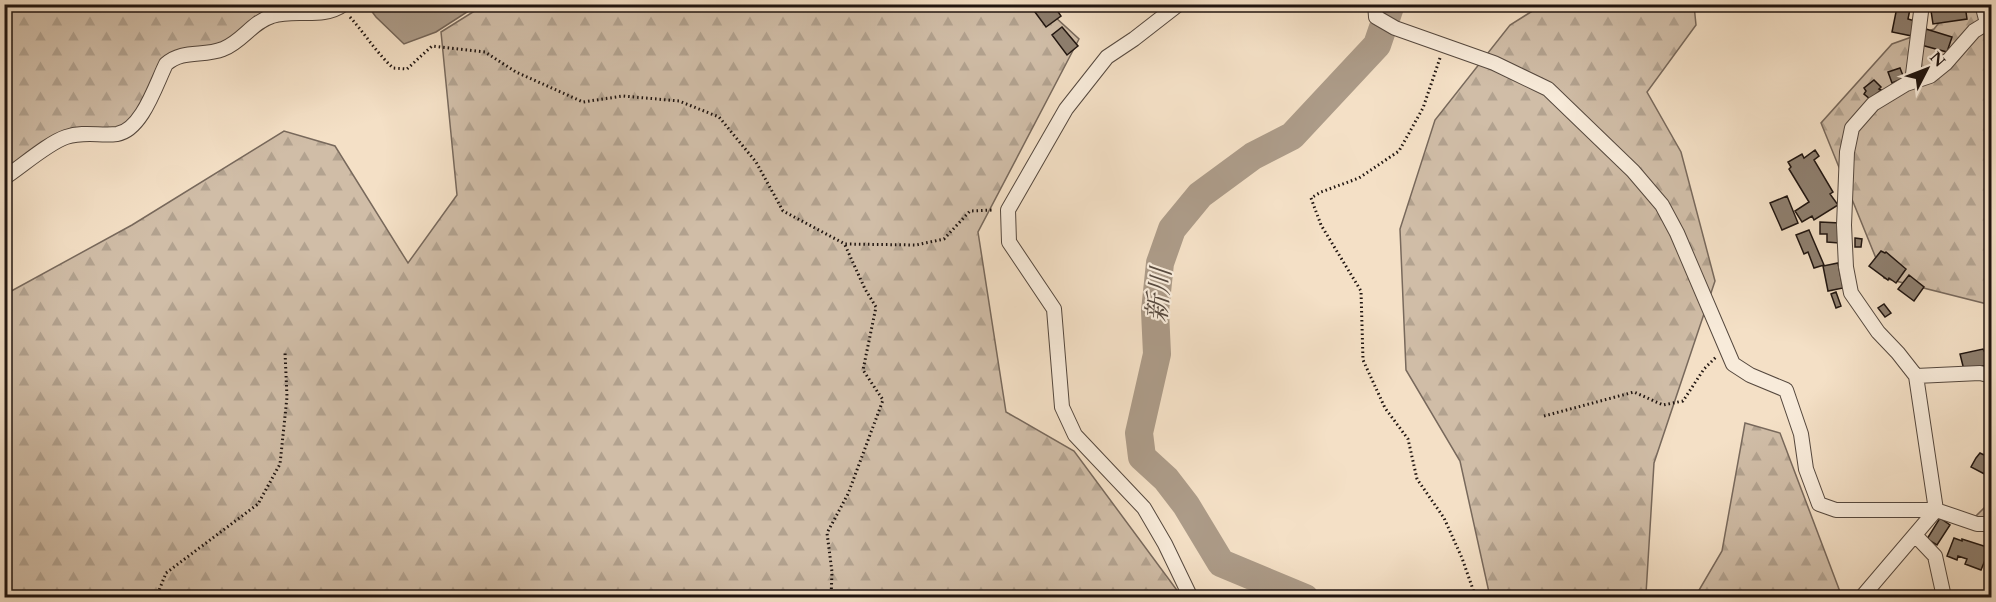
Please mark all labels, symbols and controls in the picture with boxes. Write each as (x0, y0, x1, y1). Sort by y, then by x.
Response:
north arrow (1897, 39, 1957, 99)
text: N (1925, 47, 1950, 72)
water label: 新川 (1139, 264, 1181, 324)

